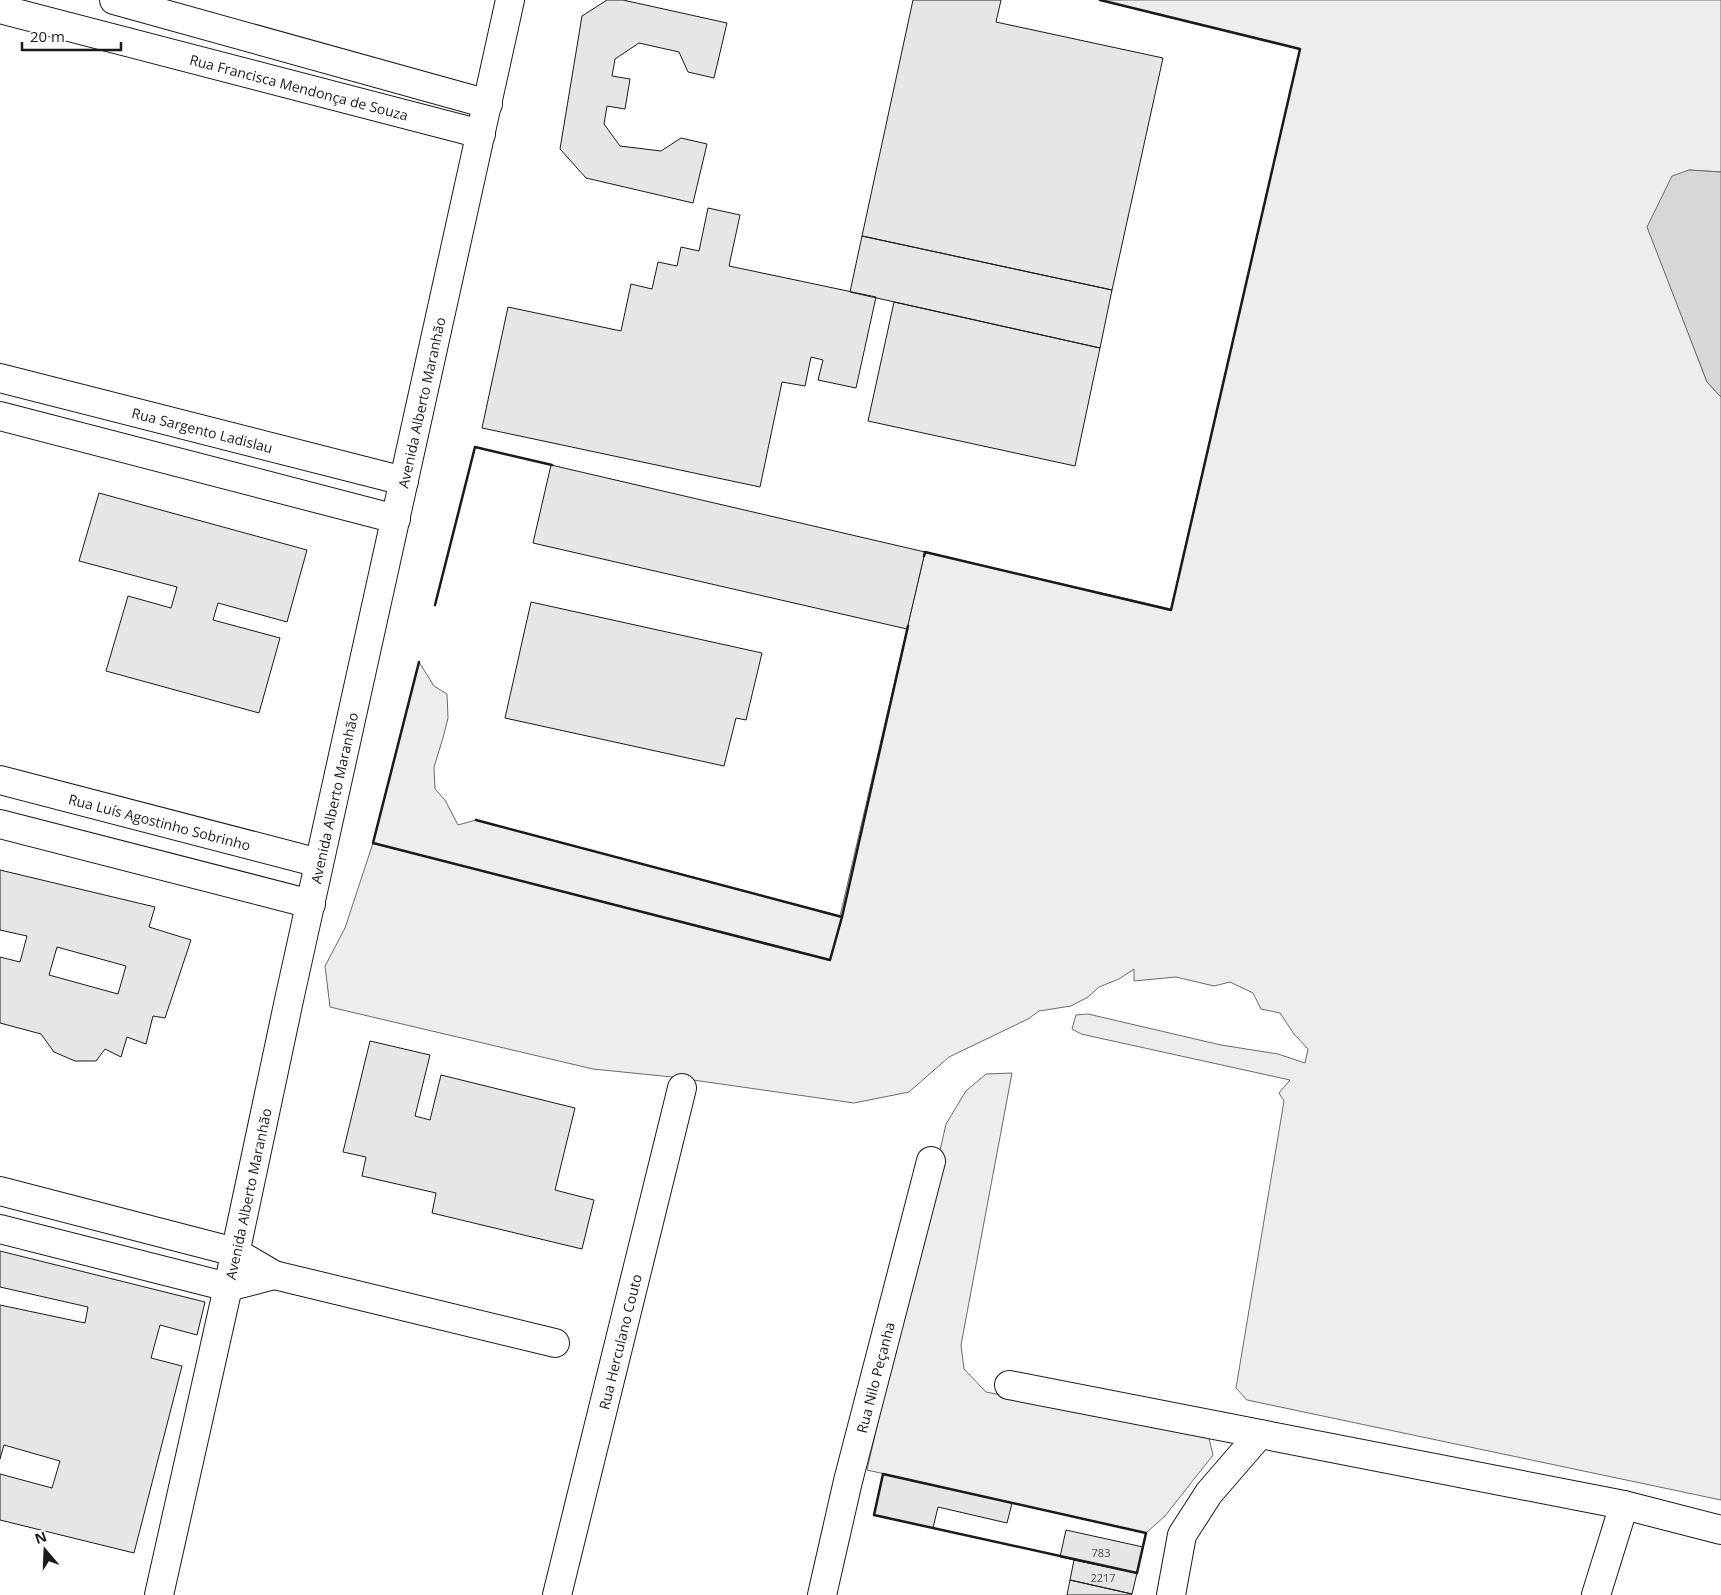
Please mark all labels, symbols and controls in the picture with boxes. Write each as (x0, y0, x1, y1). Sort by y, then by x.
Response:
scale bar (22, 20, 121, 52)
text: 20 m (30, 26, 65, 46)
street label: Rua Francisca Mendonça de Souza (188, 49, 410, 124)
street label: Avenida Alberto Maranhão (393, 315, 449, 490)
street label: Rua Sargento Ladislau (130, 403, 275, 457)
street label: Avenida Alberto Maranhão (306, 711, 362, 885)
street label: Rua Luís Agostinho Sobrinho (67, 789, 253, 854)
street label: Avenida Alberto Maranhão (220, 1106, 275, 1281)
street label: Rua Herculano Couto (594, 1272, 645, 1411)
street label: Rua Nilo Peçanha (851, 1320, 898, 1435)
north arrow (20, 1525, 70, 1575)
text: N (32, 1526, 49, 1548)
house number: 783 (1092, 1545, 1110, 1560)
house number: 2217 (1090, 1570, 1116, 1585)

